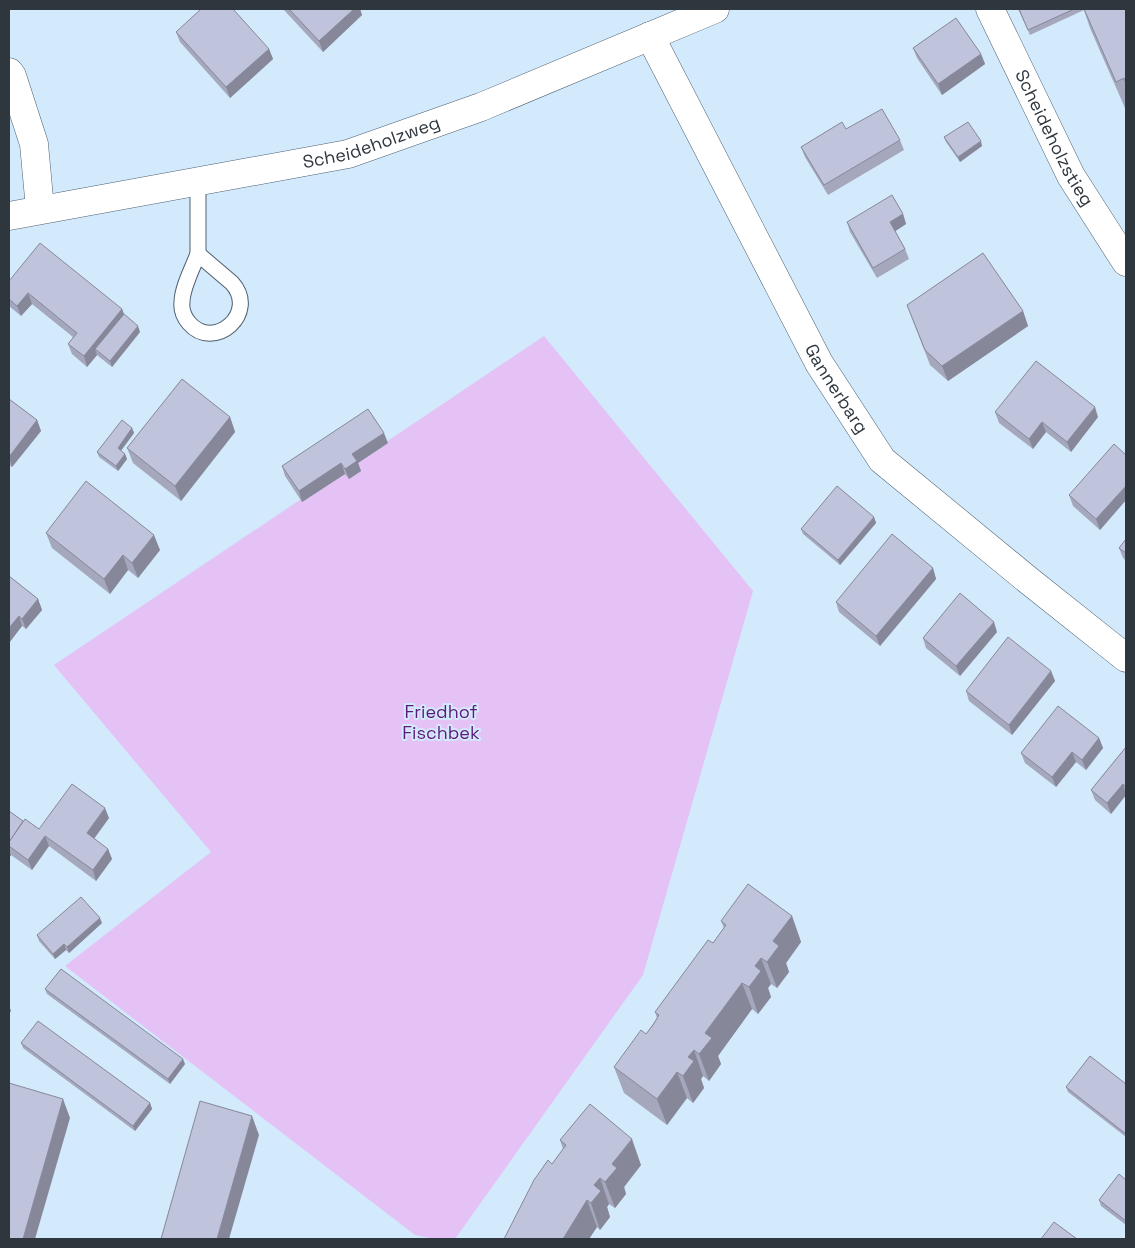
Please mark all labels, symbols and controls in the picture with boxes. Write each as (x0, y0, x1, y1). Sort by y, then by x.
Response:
street label: Scheideholzstieg (1010, 66, 1099, 210)
street label: Scheideholzweg (301, 110, 443, 173)
street label: Gannerbarg (800, 340, 874, 438)
park label: Friedhof Fischbek (402, 700, 480, 744)

